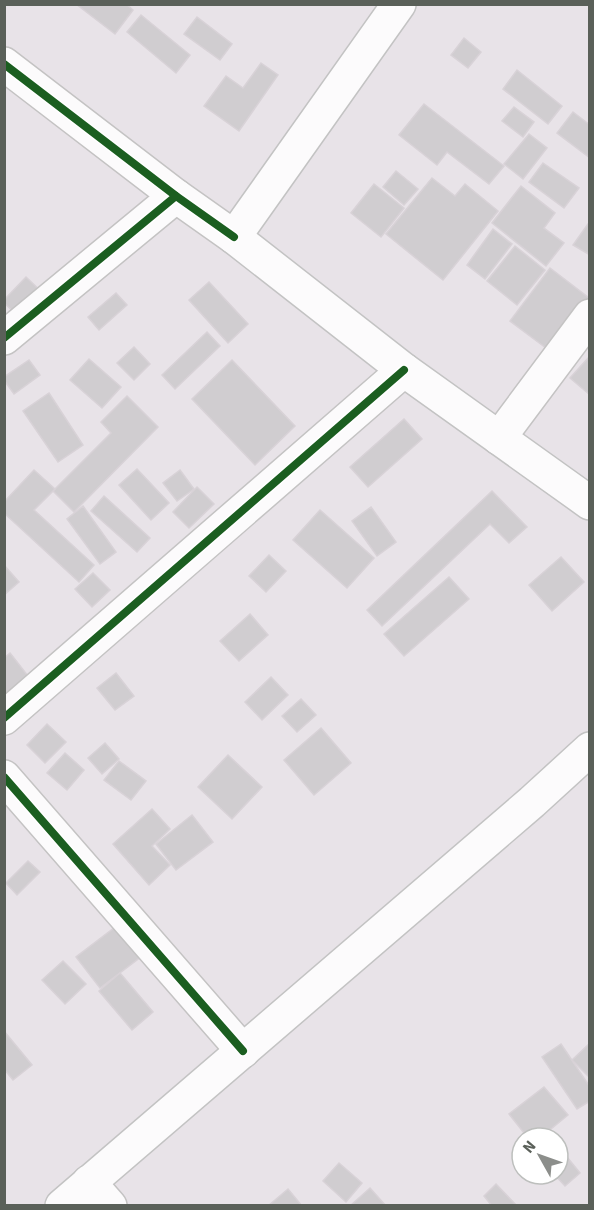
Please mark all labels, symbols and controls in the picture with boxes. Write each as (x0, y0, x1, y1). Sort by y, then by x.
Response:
north arrow (510, 1126, 570, 1186)
text: N (517, 1136, 541, 1158)

